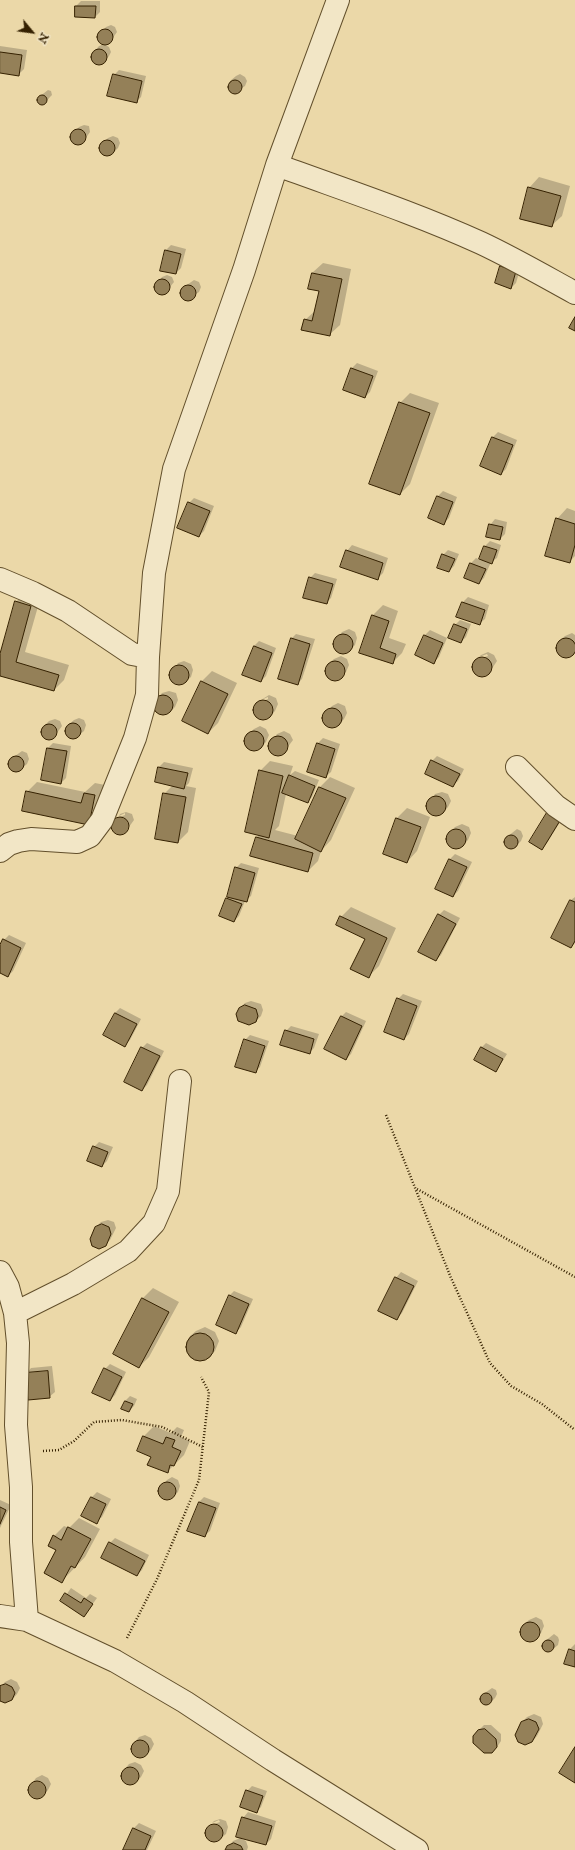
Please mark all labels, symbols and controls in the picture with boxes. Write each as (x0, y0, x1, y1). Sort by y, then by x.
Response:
north arrow (12, 12, 52, 52)
text: N (35, 31, 51, 46)

